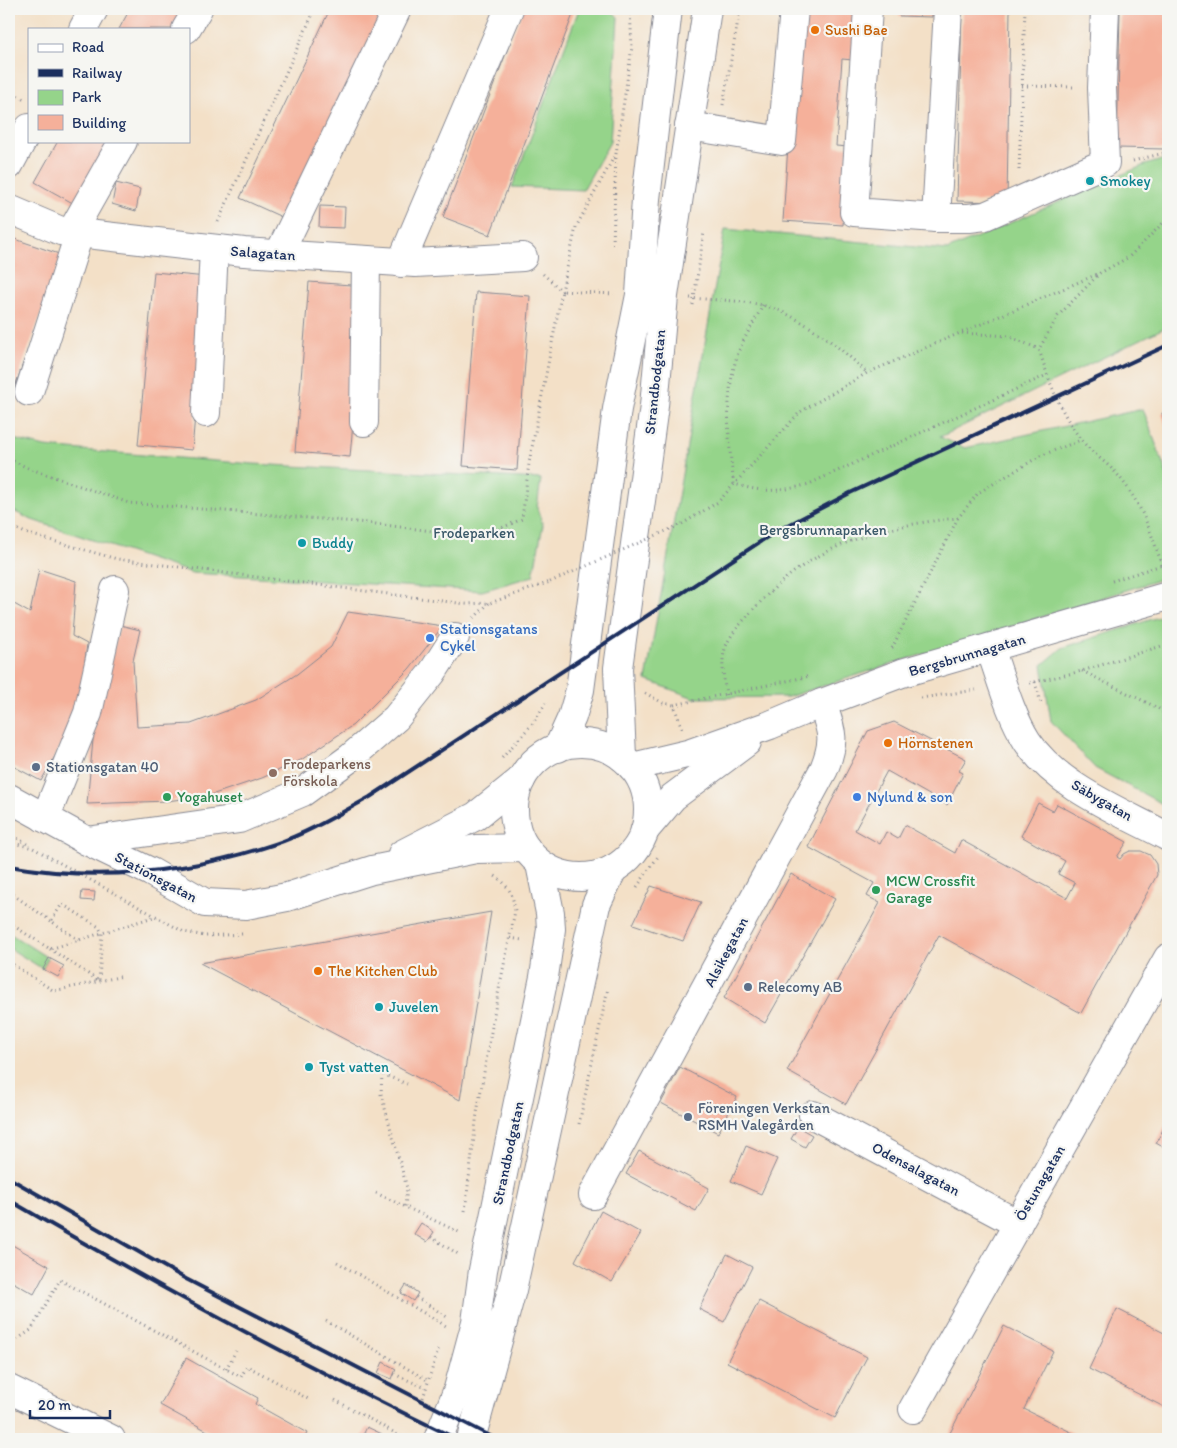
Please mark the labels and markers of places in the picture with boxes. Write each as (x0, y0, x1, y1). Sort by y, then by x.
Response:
place label: Sushi Bae (825, 21, 888, 39)
marker: Sushi Bae (809, 24, 821, 36)
place label: Smokey (1100, 172, 1151, 190)
marker: Smokey (1084, 175, 1096, 187)
place label: Buddy (312, 534, 353, 552)
marker: Buddy (296, 537, 308, 549)
place label: Stationsgatans Cykel (440, 620, 538, 655)
marker: Stationsgatans Cykel (424, 632, 436, 644)
place label: Hörnstenen (898, 734, 974, 752)
marker: Hörnstenen (882, 737, 894, 749)
place label: Frodeparkens Förskola (283, 755, 371, 790)
place label: Stationsgatan 40 (46, 758, 159, 776)
marker: Stationsgatan 40 (30, 761, 42, 773)
marker: Frodeparkens Förskola (267, 767, 279, 779)
place label: Yogahuset (177, 788, 243, 806)
place label: Nylund & son (867, 788, 953, 806)
marker: Yogahuset (161, 791, 173, 803)
marker: Nylund & son (851, 791, 863, 803)
place label: MCW Crossfit Garage (886, 872, 976, 907)
marker: MCW Crossfit Garage (870, 884, 882, 896)
place label: The Kitchen Club (328, 962, 438, 980)
marker: The Kitchen Club (312, 965, 324, 977)
place label: Relecomy AB (758, 978, 843, 996)
marker: Relecomy AB (742, 981, 754, 993)
place label: Juvelen (389, 998, 439, 1016)
marker: Juvelen (373, 1001, 385, 1013)
place label: Tyst vatten (319, 1058, 389, 1076)
marker: Tyst vatten (303, 1061, 315, 1073)
place label: Föreningen Verkstan RSMH Valegården (698, 1099, 830, 1134)
marker: Föreningen Verkstan RSMH Valegården (682, 1111, 694, 1123)

